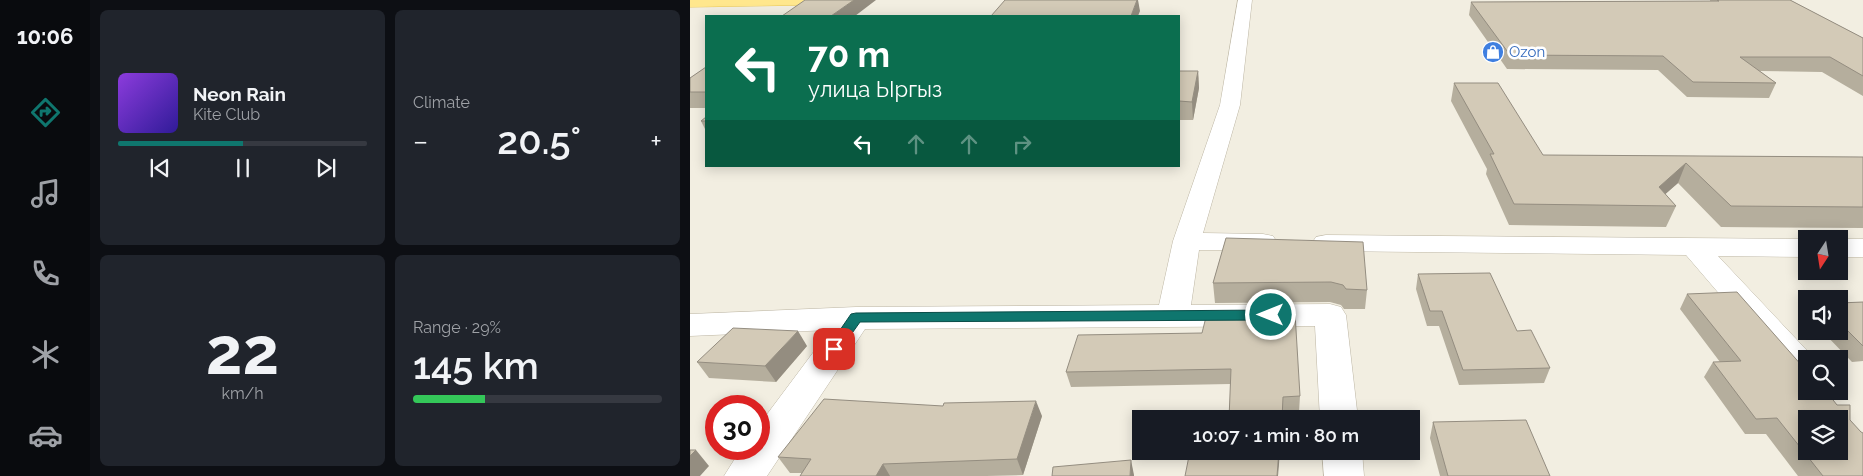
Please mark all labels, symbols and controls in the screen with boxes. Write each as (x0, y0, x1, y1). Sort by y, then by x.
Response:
text: 10:06 (17, 23, 73, 49)
text: 70 m (808, 34, 890, 75)
icon: left (725, 35, 790, 100)
shop icon: Ozon (1481, 40, 1505, 64)
place label: Ozon (1509, 43, 1545, 61)
text: улица Ыргыз (808, 76, 942, 102)
text: Neon Rain (193, 83, 286, 105)
text: Climate (413, 93, 470, 112)
icon: directions (28, 95, 63, 130)
text: Kite Club (193, 105, 260, 124)
text: 20.5° (497, 118, 581, 163)
text: − (413, 125, 428, 158)
text: + (650, 125, 662, 158)
icon: left (849, 130, 877, 158)
icon: ahead (902, 130, 930, 158)
icon: ahead (955, 130, 983, 158)
icon: right (1008, 130, 1036, 158)
icon: previous (146, 154, 174, 182)
icon: pause (229, 154, 257, 182)
icon: next (312, 154, 340, 182)
icon: music (28, 176, 63, 211)
north arrow (1798, 230, 1848, 280)
map controls (1798, 230, 1848, 460)
icon: phone (28, 256, 63, 291)
position arrow (1244, 288, 1296, 340)
button: sound (1798, 290, 1848, 340)
text: 22 (206, 313, 279, 389)
text: Range · 29% (413, 318, 501, 337)
pin (813, 328, 855, 370)
icon: arrive (820, 335, 848, 363)
icon: climate (28, 337, 63, 372)
text: 145 km (413, 343, 539, 388)
button: search (1798, 350, 1848, 400)
text: km/h (221, 384, 264, 403)
speed limit sign: 30 (705, 395, 770, 460)
button: layers (1798, 410, 1848, 460)
icon: car (28, 418, 63, 453)
text: 10:07 · 1 min · 80 m (1193, 424, 1359, 446)

